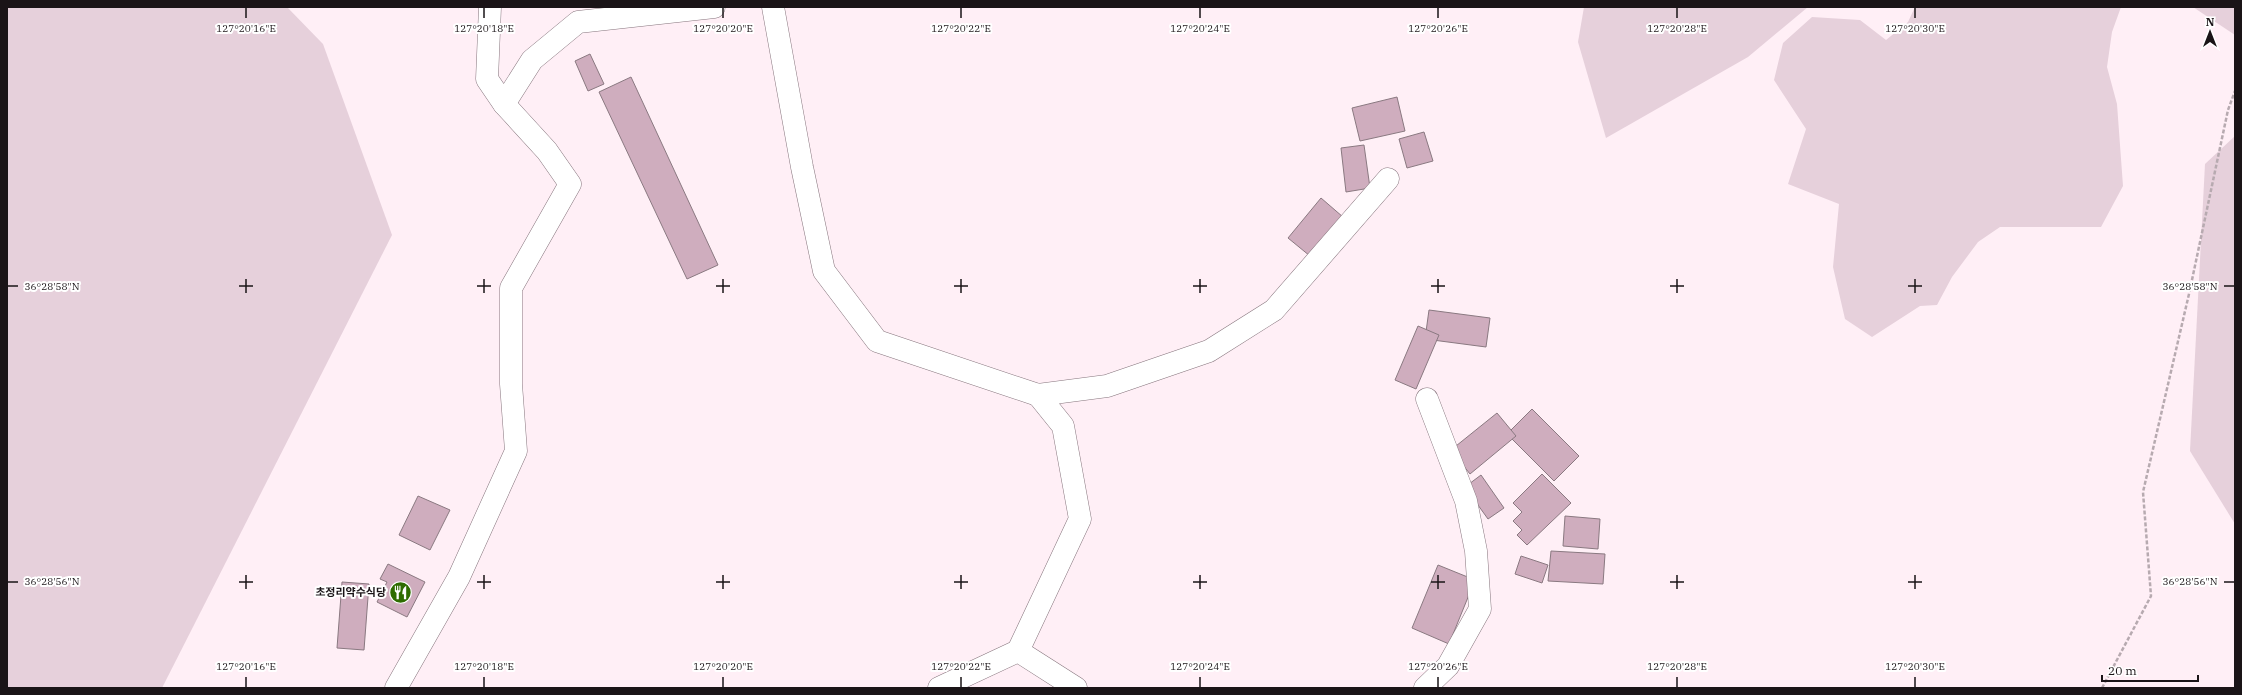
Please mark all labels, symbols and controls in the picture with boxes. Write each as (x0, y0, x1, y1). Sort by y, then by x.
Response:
north arrow (2190, 12, 2230, 52)
text: N (2206, 15, 2215, 29)
text: 127°20'16"E (216, 22, 276, 35)
text: 127°20'18"E (454, 22, 514, 35)
text: 127°20'20"E (693, 22, 753, 35)
text: 127°20'22"E (931, 22, 991, 35)
text: 127°20'24"E (1170, 22, 1230, 35)
text: 127°20'26"E (1408, 22, 1468, 35)
text: 127°20'28"E (1647, 22, 1707, 35)
text: 127°20'30"E (1885, 22, 1945, 35)
text: 36°28'58"N (25, 280, 80, 293)
text: 36°28'58"N (2163, 280, 2218, 293)
text: 36°28'56"N (25, 575, 80, 588)
text: 36°28'56"N (2163, 575, 2218, 588)
restaurant icon: 초정리약수식당 (388, 579, 414, 605)
place label: 초정리약수식당 (315, 585, 386, 599)
scale bar (2102, 657, 2198, 683)
text: 127°20'16"E (216, 660, 276, 673)
text: 127°20'18"E (454, 660, 514, 673)
text: 127°20'20"E (693, 660, 753, 673)
text: 127°20'22"E (931, 660, 991, 673)
text: 127°20'24"E (1170, 660, 1230, 673)
text: 127°20'26"E (1408, 660, 1468, 673)
text: 127°20'28"E (1647, 660, 1707, 673)
text: 127°20'30"E (1885, 660, 1945, 673)
text: 20 m (2108, 663, 2137, 678)

